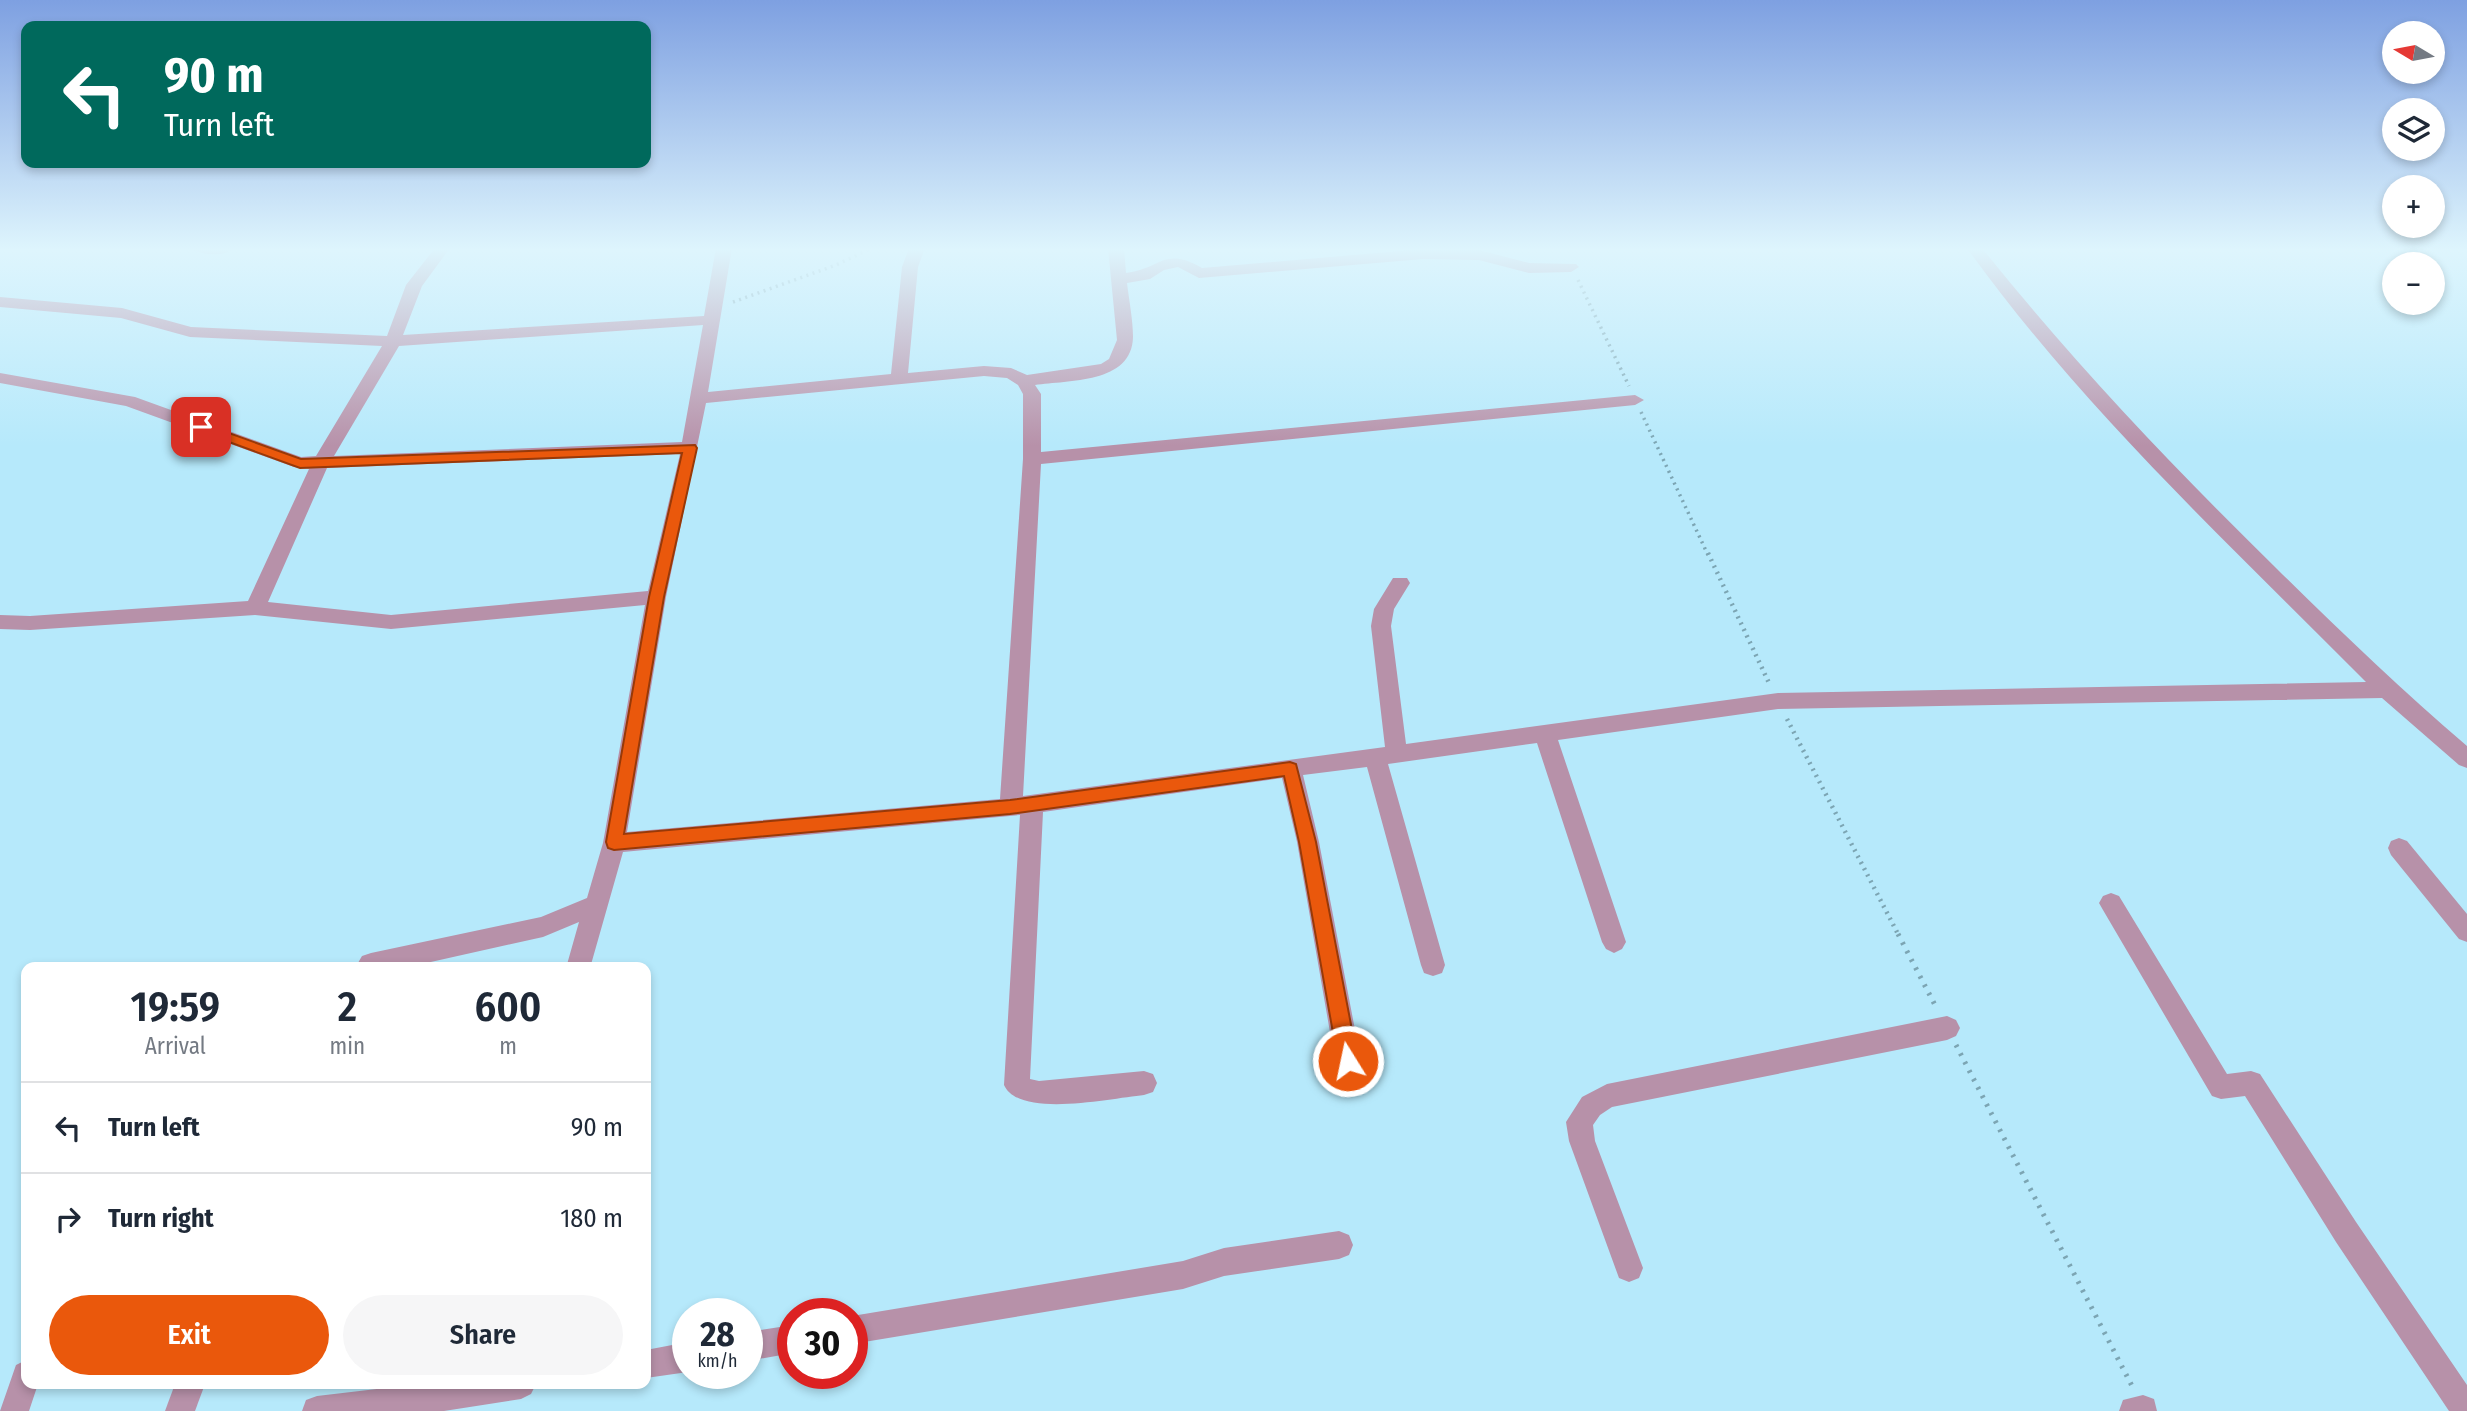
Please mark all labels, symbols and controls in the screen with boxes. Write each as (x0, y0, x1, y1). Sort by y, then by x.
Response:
north arrow (2382, 21, 2445, 84)
map controls (2382, 21, 2445, 315)
text: 90 m (164, 46, 264, 105)
icon: left (49, 49, 140, 140)
button: layers (2382, 98, 2445, 161)
text: Turn left (164, 106, 274, 144)
button: + (2382, 175, 2445, 238)
button: − (2382, 252, 2445, 315)
pin (171, 397, 231, 457)
icon: arrive (182, 408, 220, 446)
text: 19:59 (130, 982, 220, 1032)
text: 2 (338, 982, 357, 1032)
text: 600 (475, 982, 542, 1032)
position arrow (1311, 1024, 1385, 1098)
text: Arrival (145, 1032, 206, 1060)
text: min (330, 1032, 365, 1060)
text: m (499, 1032, 517, 1060)
icon: left (49, 1109, 87, 1147)
text: Turn left (108, 1112, 200, 1143)
text: 90 m (571, 1112, 623, 1143)
icon: right (49, 1200, 87, 1238)
text: Turn right (108, 1203, 214, 1234)
text: 180 m (560, 1203, 623, 1234)
button: Exit (49, 1295, 329, 1375)
button: Share (343, 1295, 623, 1375)
speed limit sign: 30 (777, 1298, 868, 1389)
text: 28 (700, 1313, 735, 1355)
text: km/h (697, 1350, 738, 1372)

